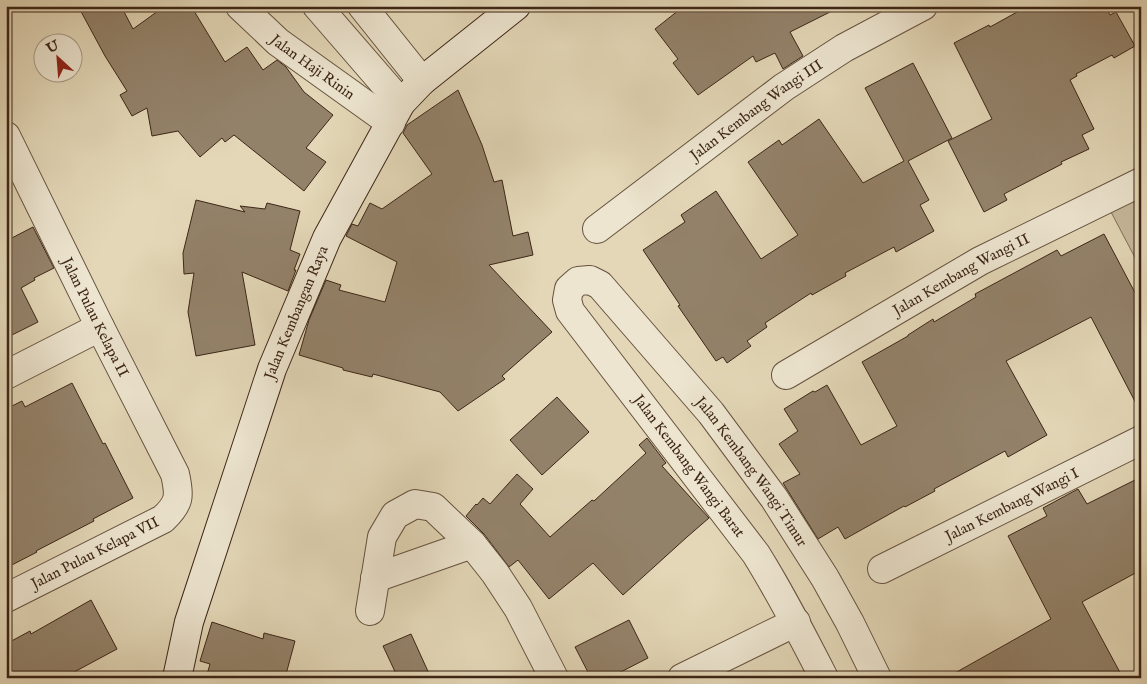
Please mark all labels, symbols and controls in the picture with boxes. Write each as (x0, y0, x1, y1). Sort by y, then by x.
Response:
street label: Jalan Haji Rinin (265, 29, 359, 104)
north arrow (32, 32, 82, 82)
text: U (43, 36, 63, 58)
street label: Jalan Kembang Wangi III (684, 55, 827, 166)
street label: Jalan Kembang Wangi II (887, 229, 1033, 321)
street label: Jalan Kembangan Raya (259, 242, 332, 384)
street label: Jalan Pulau Kelapa II (57, 252, 134, 381)
street label: Jalan Kembang Wangi Barat (628, 389, 749, 541)
street label: Jalan Kembang Wangi Timur (690, 391, 812, 550)
street label: Jalan Kembang Wangi I (940, 463, 1082, 547)
street label: Jalan Pulau Kelapa VII (26, 512, 163, 594)

